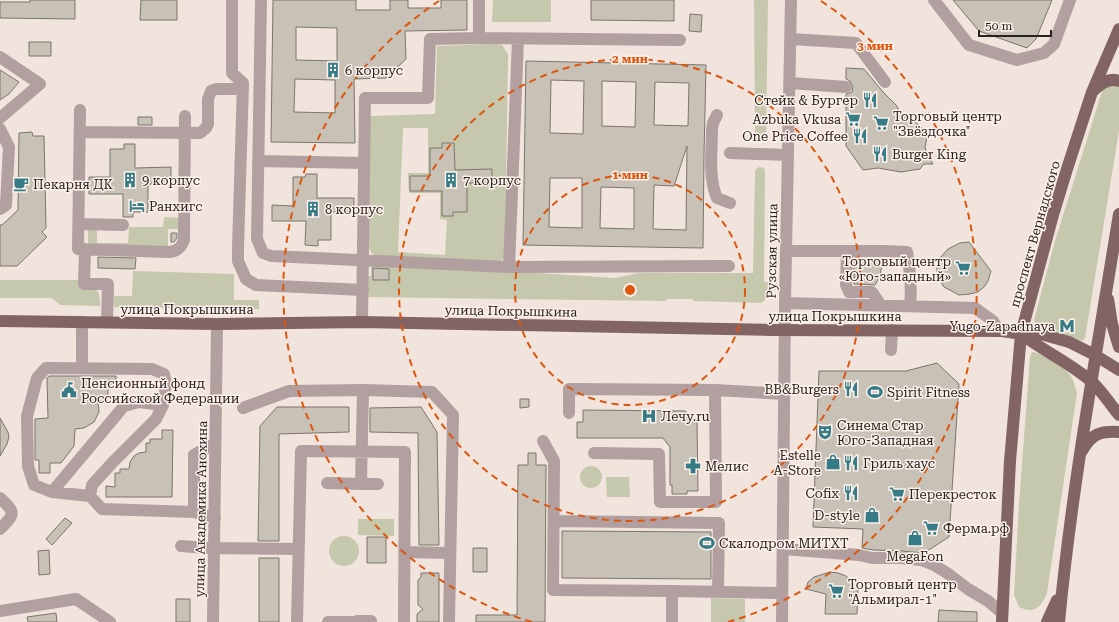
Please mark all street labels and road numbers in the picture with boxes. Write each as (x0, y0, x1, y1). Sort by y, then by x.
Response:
street label: проспект Вернадского (1007, 159, 1063, 309)
street label: Рузская улица (764, 203, 780, 299)
street label: улица Покрышкина (121, 302, 253, 317)
street label: улица Покрышкина (444, 302, 578, 320)
street label: улица Покрышкина (769, 309, 901, 324)
street label: улица Академика Анохина (192, 420, 210, 598)

